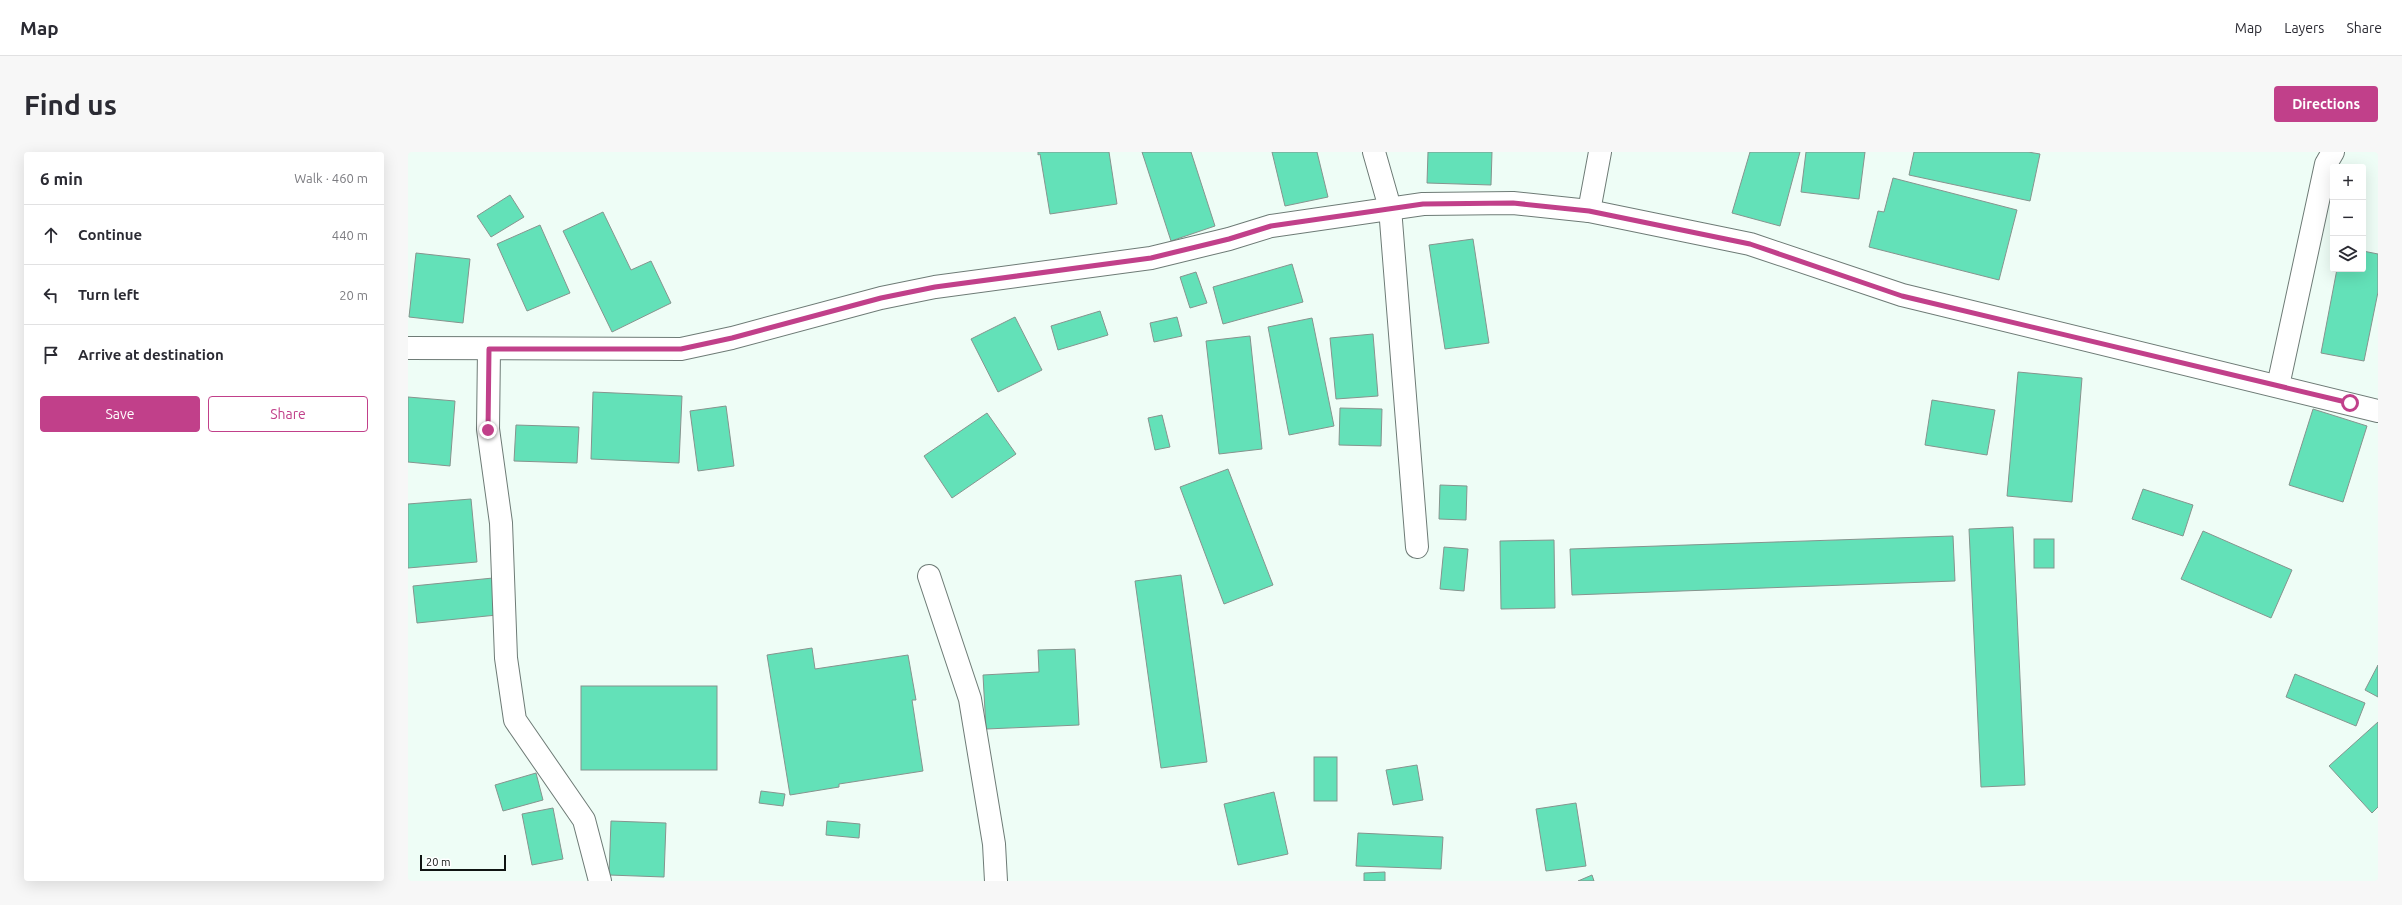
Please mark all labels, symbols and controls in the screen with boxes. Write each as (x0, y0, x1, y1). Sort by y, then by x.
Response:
text: Map (20, 17, 59, 39)
text: Map (2235, 20, 2262, 36)
text: Layers (2284, 20, 2324, 36)
text: Share (2346, 20, 2382, 36)
button: Directions (2274, 86, 2378, 122)
text: Find us (24, 89, 117, 120)
map controls (2330, 164, 2366, 272)
button: + (2330, 164, 2366, 200)
text: 6 min (40, 169, 83, 188)
text: Walk · 460 m (294, 171, 368, 185)
button: − (2330, 200, 2366, 236)
icon: ahead (40, 224, 62, 246)
text: Continue (78, 226, 142, 243)
text: 440 m (332, 228, 368, 242)
button: layers (2330, 236, 2366, 272)
icon: left (40, 284, 62, 306)
text: Turn left (78, 286, 139, 303)
text: 20 m (339, 288, 368, 302)
icon: arrive (40, 344, 62, 366)
text: Arrive at destination (78, 346, 224, 363)
route start (2341, 394, 2359, 412)
button: Save (40, 396, 200, 432)
button: Share (208, 396, 368, 432)
route end (479, 421, 497, 439)
scale bar (420, 853, 506, 872)
text: 20 m (426, 856, 450, 868)

